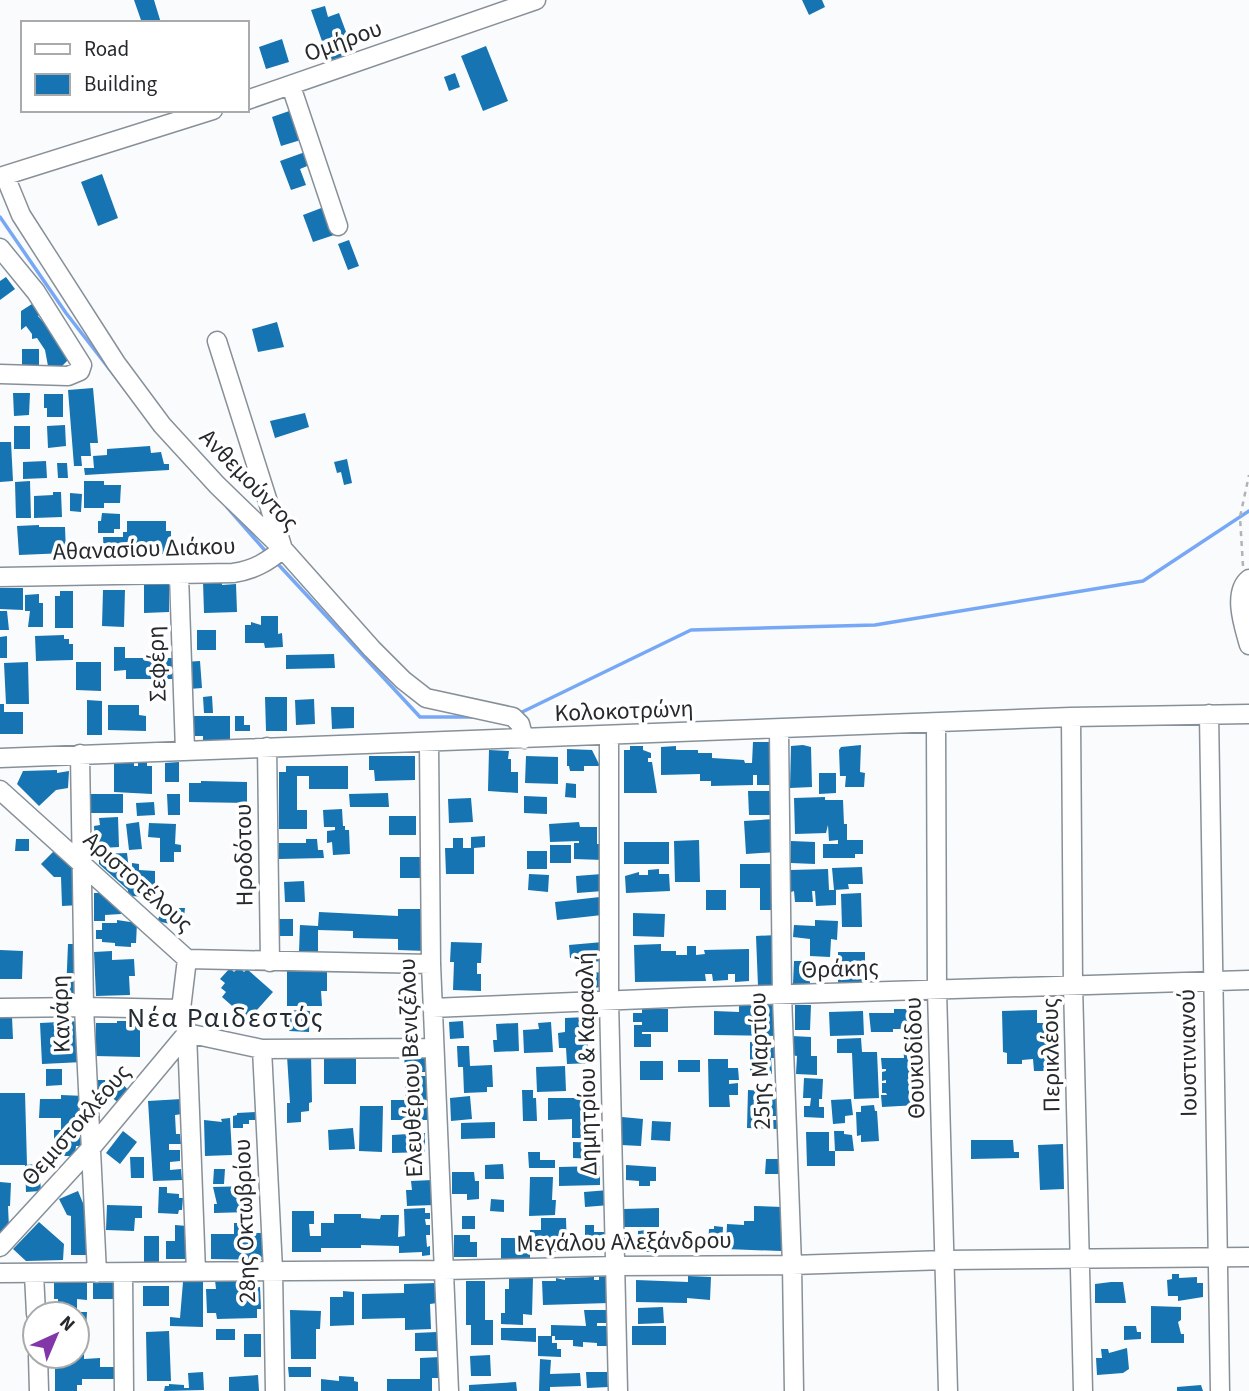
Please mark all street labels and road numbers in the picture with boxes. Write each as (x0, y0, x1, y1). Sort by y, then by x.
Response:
street label: Ομήρου (299, 11, 387, 71)
street label: Ανθεμούντος (191, 421, 307, 539)
street label: Αθανασίου Διάκου (52, 528, 236, 570)
street label: Σεφέρη (138, 625, 176, 703)
street label: Κολοκοτρώνη (554, 691, 694, 731)
street label: Ηροδότου (226, 803, 262, 907)
street label: Αριστοτέλους (75, 823, 201, 941)
street label: Θράκης (801, 950, 879, 988)
street label: Δημητρίου & Καραολή (568, 952, 606, 1176)
street label: Ελευθέριου Βενιζέλου (390, 958, 432, 1178)
street label: Κανάρη (42, 974, 80, 1054)
street label: Ιουστινιανού (1169, 989, 1207, 1117)
street label: 25ης Μαρτίου (740, 992, 780, 1130)
street label: Θουκυδίδου (895, 996, 935, 1120)
street label: Περικλέους (1033, 997, 1069, 1113)
street label: Θεμιστοκλέους (13, 1056, 139, 1194)
street label: 28ης Οκτωβρίου (225, 1138, 265, 1304)
street label: Μεγάλου Αλεξάνδρου (516, 1223, 732, 1261)

